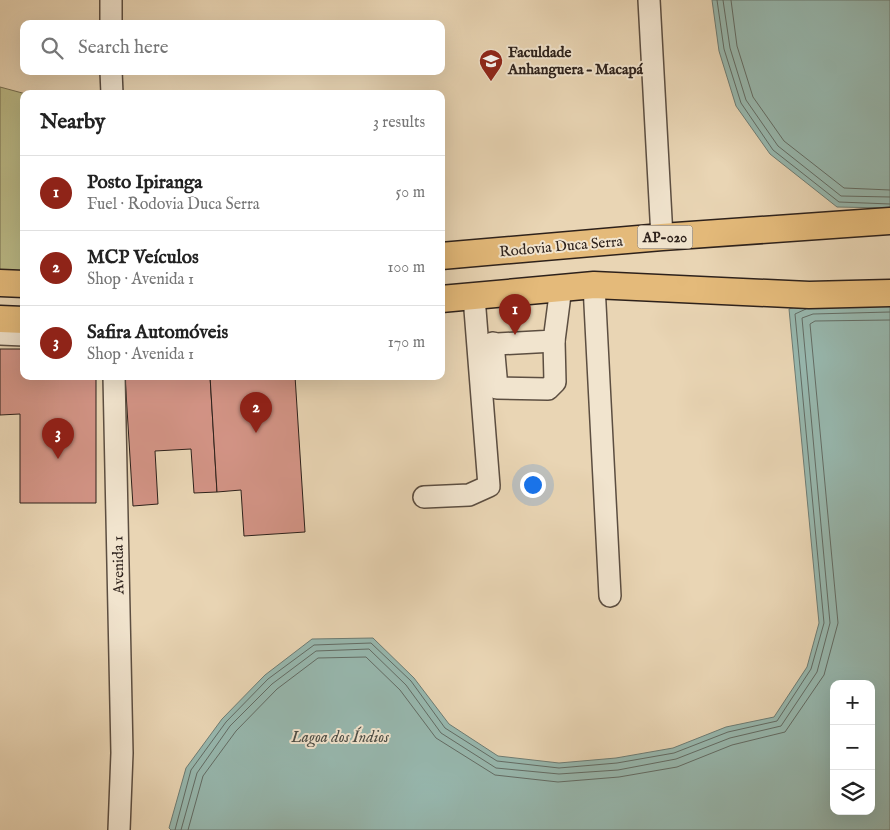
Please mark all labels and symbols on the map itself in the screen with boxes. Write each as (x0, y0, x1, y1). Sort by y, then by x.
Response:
place label: Faculdade Anhanguera – Macapá (507, 43, 644, 79)
school or university icon: Faculdade Anhanguera – Macapá (478, 48, 504, 82)
road number: AP-020 (638, 226, 692, 248)
street label: Rodovia Duca Serra (499, 232, 624, 261)
pin: 1 (499, 294, 531, 335)
pin: 2 (240, 392, 272, 433)
pin: 3 (42, 418, 74, 459)
your location (520, 472, 546, 498)
street label: Avenida 1 (108, 536, 129, 595)
water label: Lagoa dos Índios (290, 726, 389, 748)

